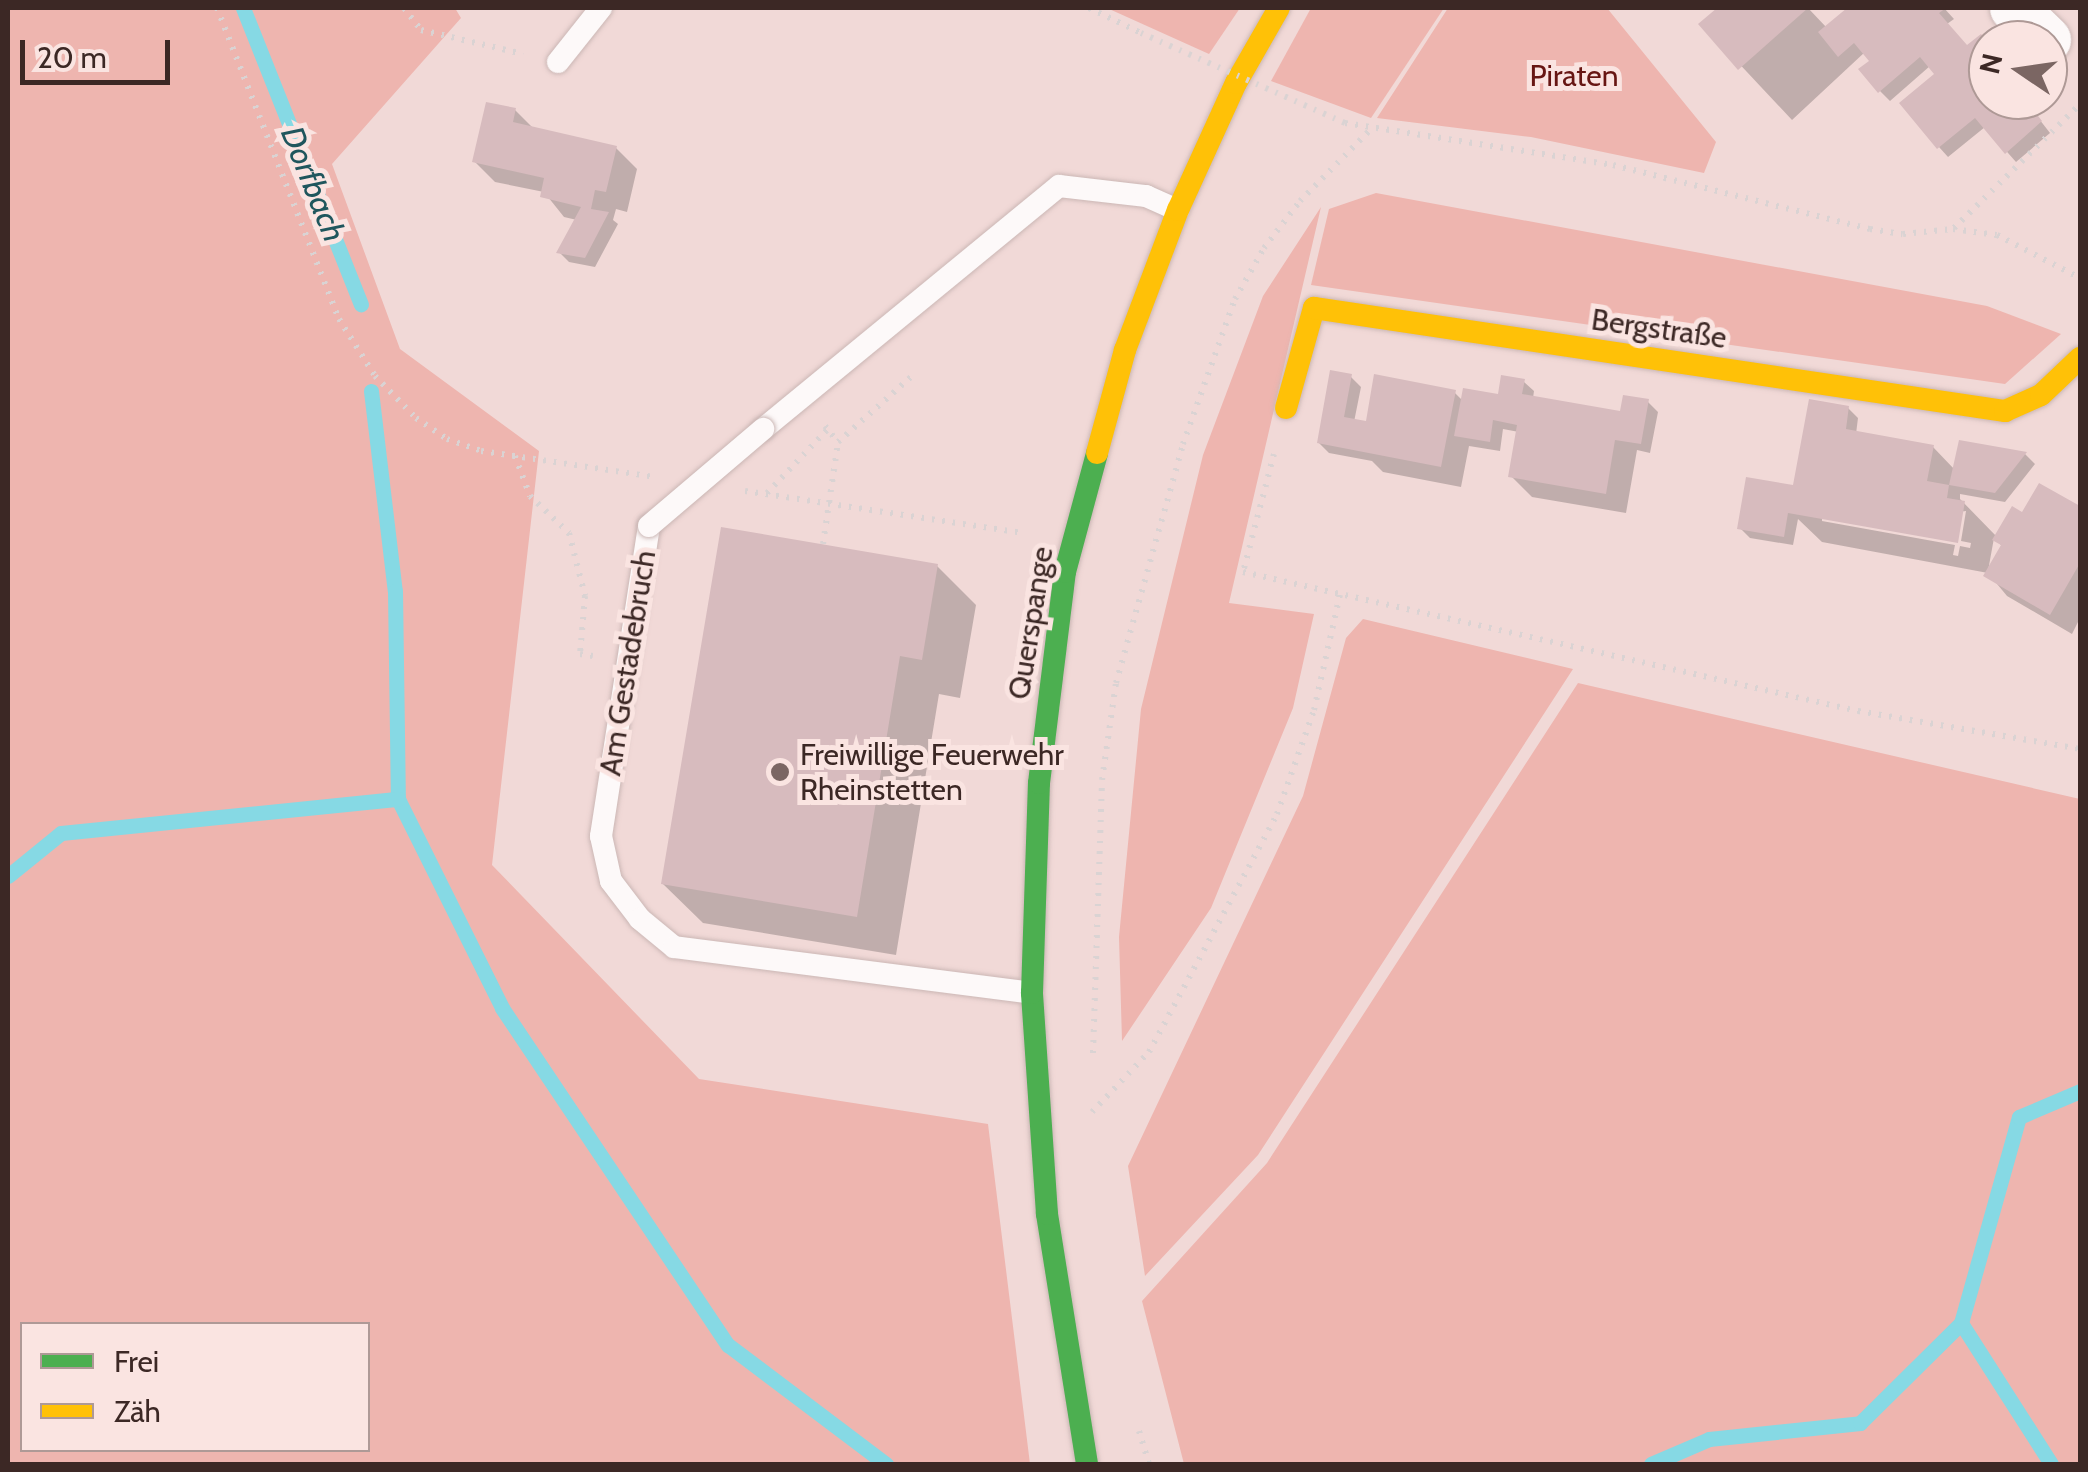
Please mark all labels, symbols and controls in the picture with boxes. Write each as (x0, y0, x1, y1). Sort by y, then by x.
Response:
scale bar (25, 20, 175, 82)
north arrow (1968, 20, 2068, 120)
text: 20 m (37, 39, 107, 76)
text: N (1972, 50, 2010, 77)
park label: Piraten (1530, 58, 1618, 94)
water label: Dorfbach (273, 121, 353, 247)
street label: Bergstraße (1589, 302, 1729, 356)
street label: Querspange (1001, 544, 1061, 702)
street label: Am Gestadebruch (592, 548, 664, 778)
place label: Freiwillige Feuerwehr Rheinstetten (800, 737, 1064, 808)
marker: Freiwillige Feuerwehr Rheinstetten (769, 761, 791, 783)
legend (20, 1322, 370, 1452)
text: Frei (114, 1343, 159, 1380)
text: Zäh (114, 1393, 161, 1430)

